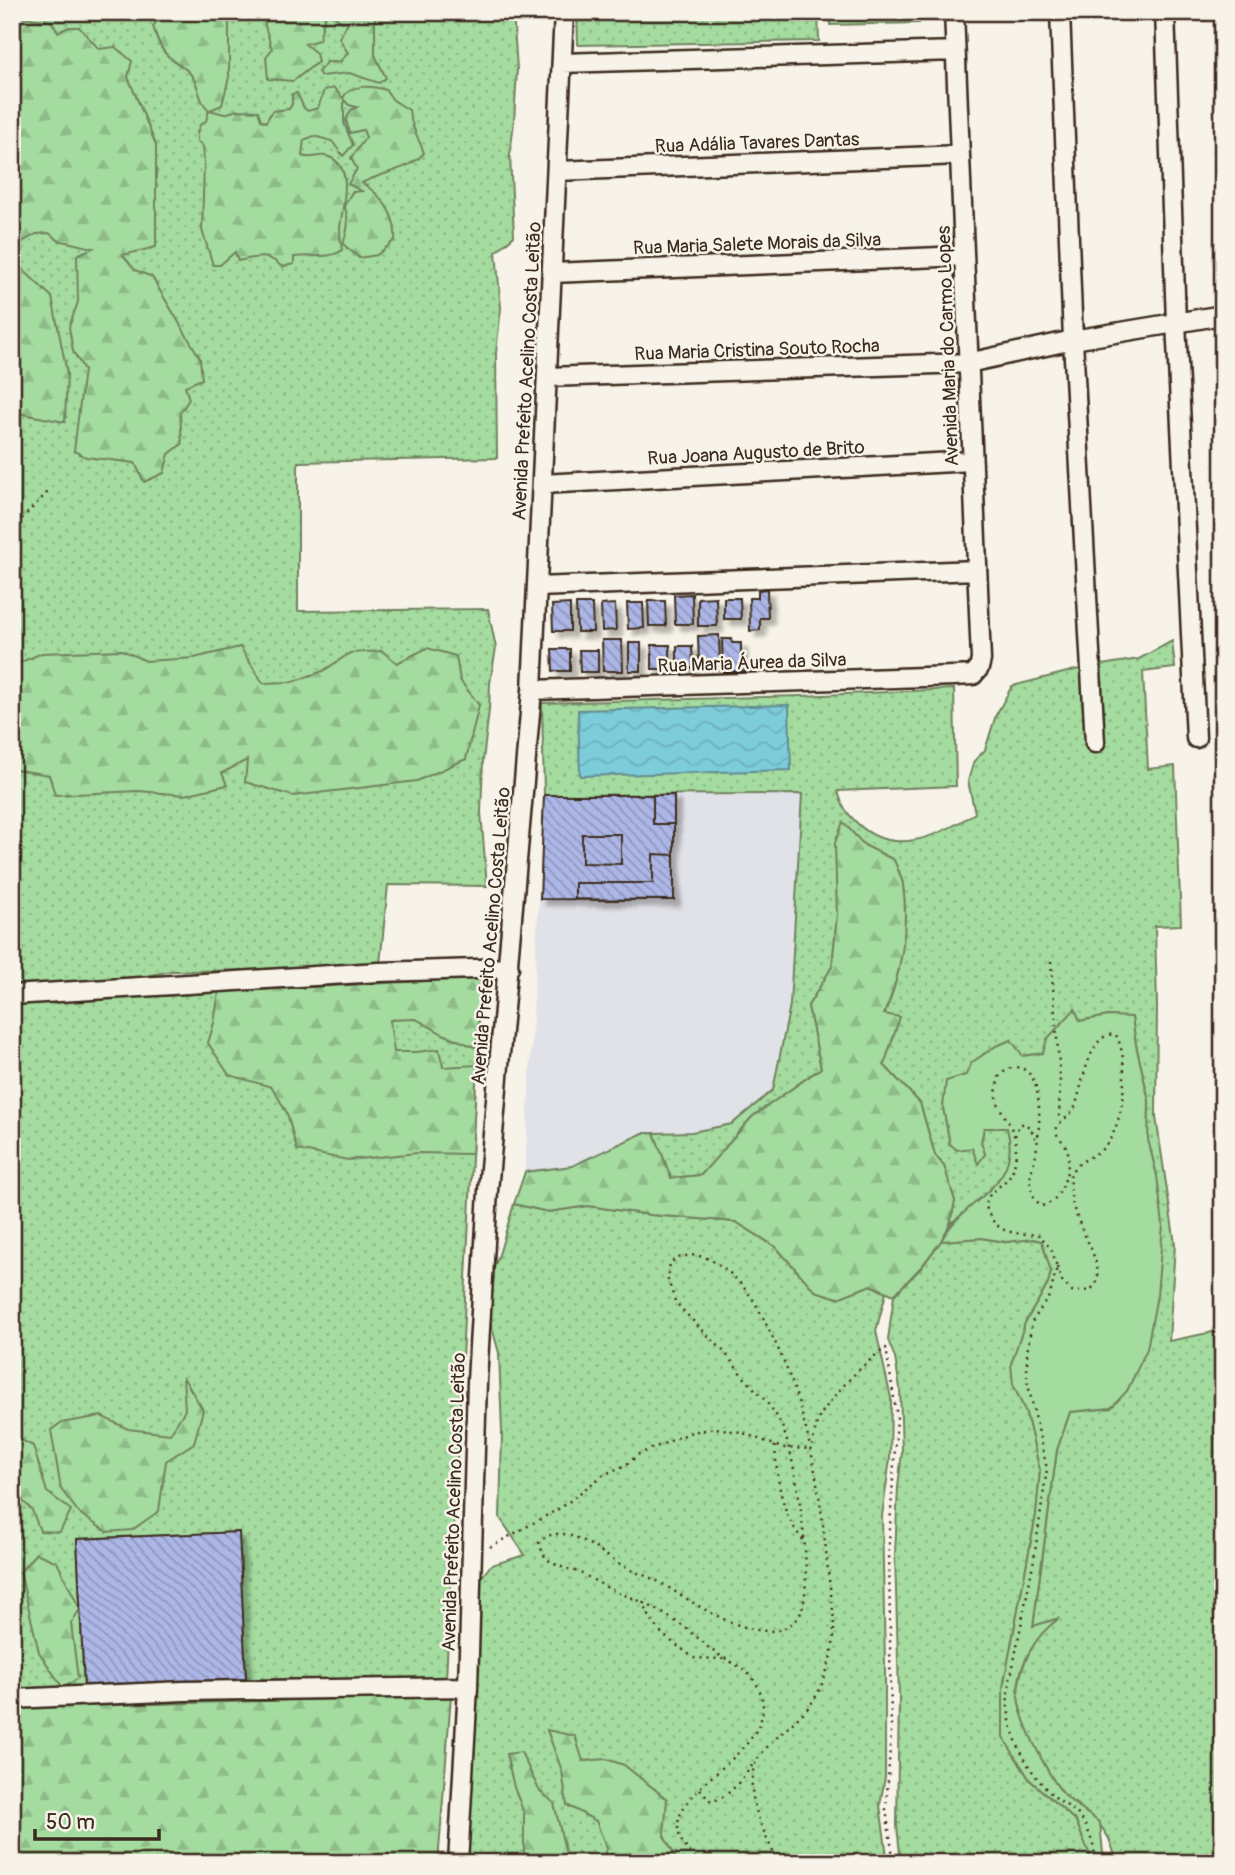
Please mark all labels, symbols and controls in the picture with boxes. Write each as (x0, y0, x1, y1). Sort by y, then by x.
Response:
street label: Rua Adália Tavares Dantas (654, 127, 860, 159)
street label: Avenida Prefeito Acelino Costa Leitão (507, 221, 547, 521)
street label: Avenida Maria do Carmo Lopes (932, 225, 964, 467)
street label: Rua Maria Salete Morais da Silva (633, 228, 882, 260)
street label: Rua Maria Cristina Souto Rocha (634, 334, 880, 366)
street label: Rua Joana Augusto de Brito (647, 435, 865, 471)
street label: Rua Maria Áurea da Silva (657, 648, 847, 678)
street label: Avenida Prefeito Acelino Costa Leitão (466, 786, 516, 1086)
street label: Avenida Prefeito Acelino Costa Leitão (437, 1352, 471, 1652)
scale bar (35, 1798, 159, 1842)
text: 50 m (46, 1809, 95, 1836)

